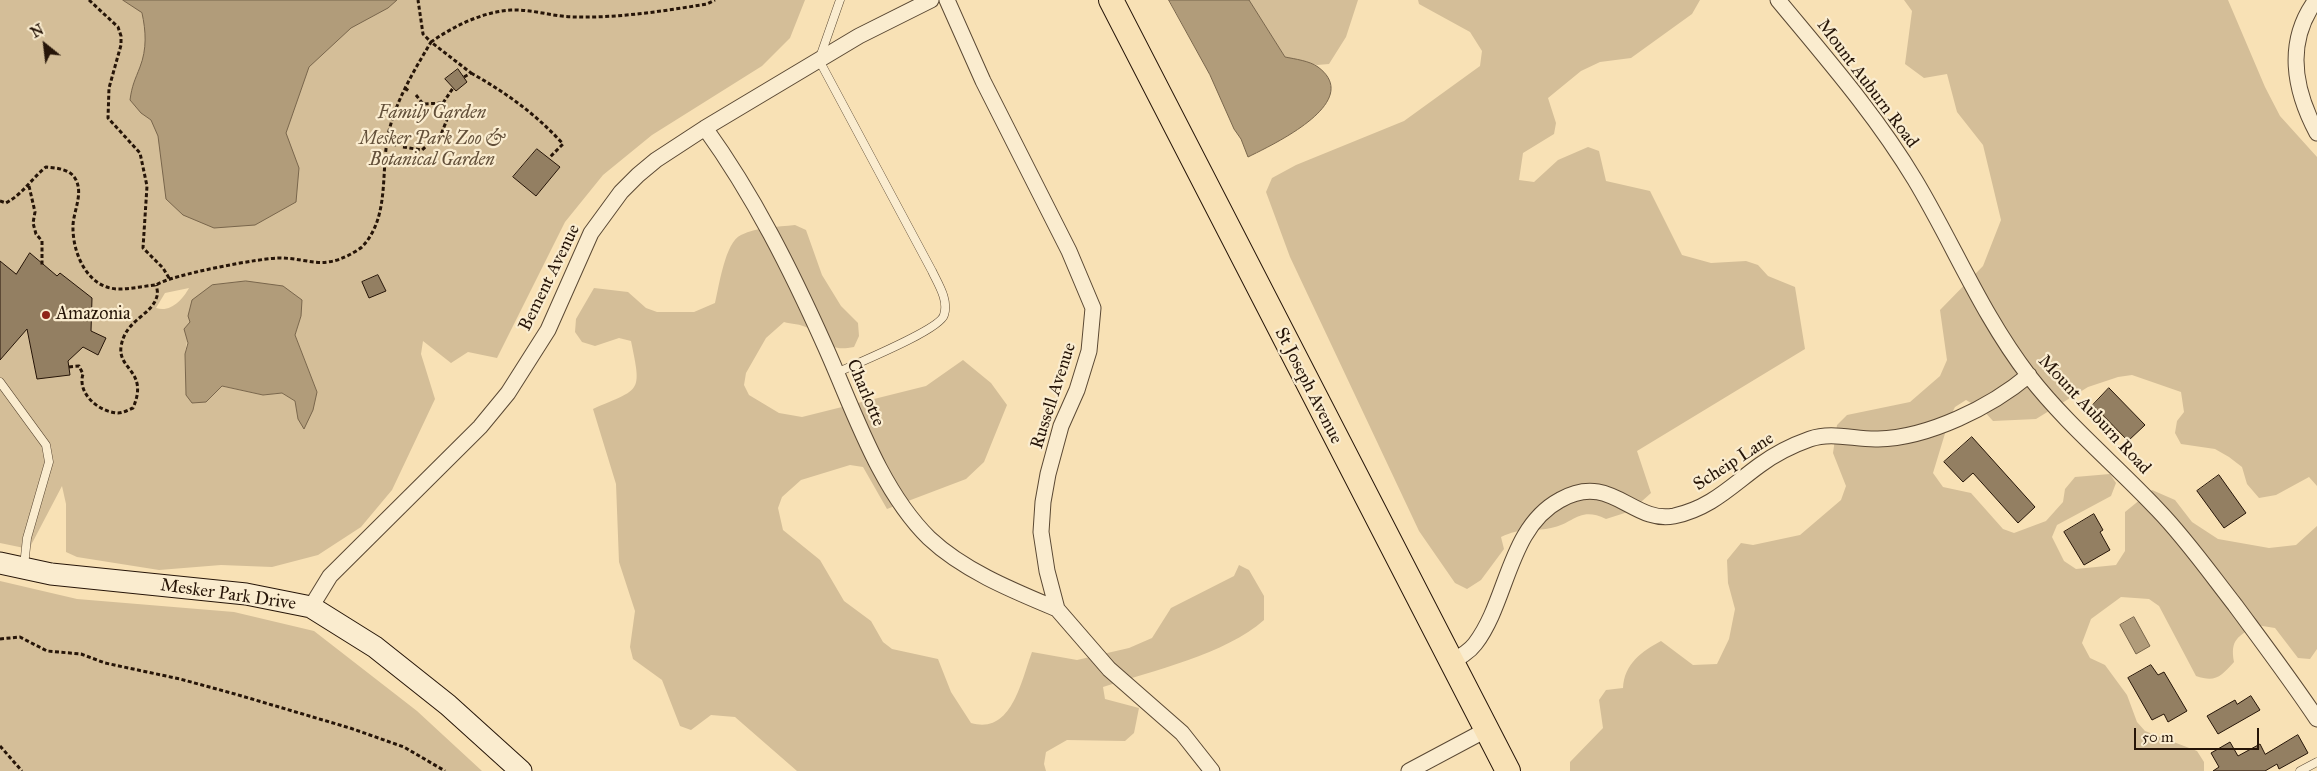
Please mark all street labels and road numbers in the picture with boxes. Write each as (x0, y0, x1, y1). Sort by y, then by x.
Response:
street label: Mount Auburn Road (1812, 15, 1922, 153)
street label: Bement Avenue (515, 221, 585, 335)
street label: St Joseph Avenue (1269, 324, 1347, 448)
street label: Russell Avenue (1027, 340, 1081, 452)
street label: Mount Auburn Road (2033, 351, 2155, 479)
street label: Charlotte (841, 356, 889, 430)
street label: Scheip Lane (1690, 428, 1778, 496)
street label: Mesker Park Drive (159, 575, 297, 615)

